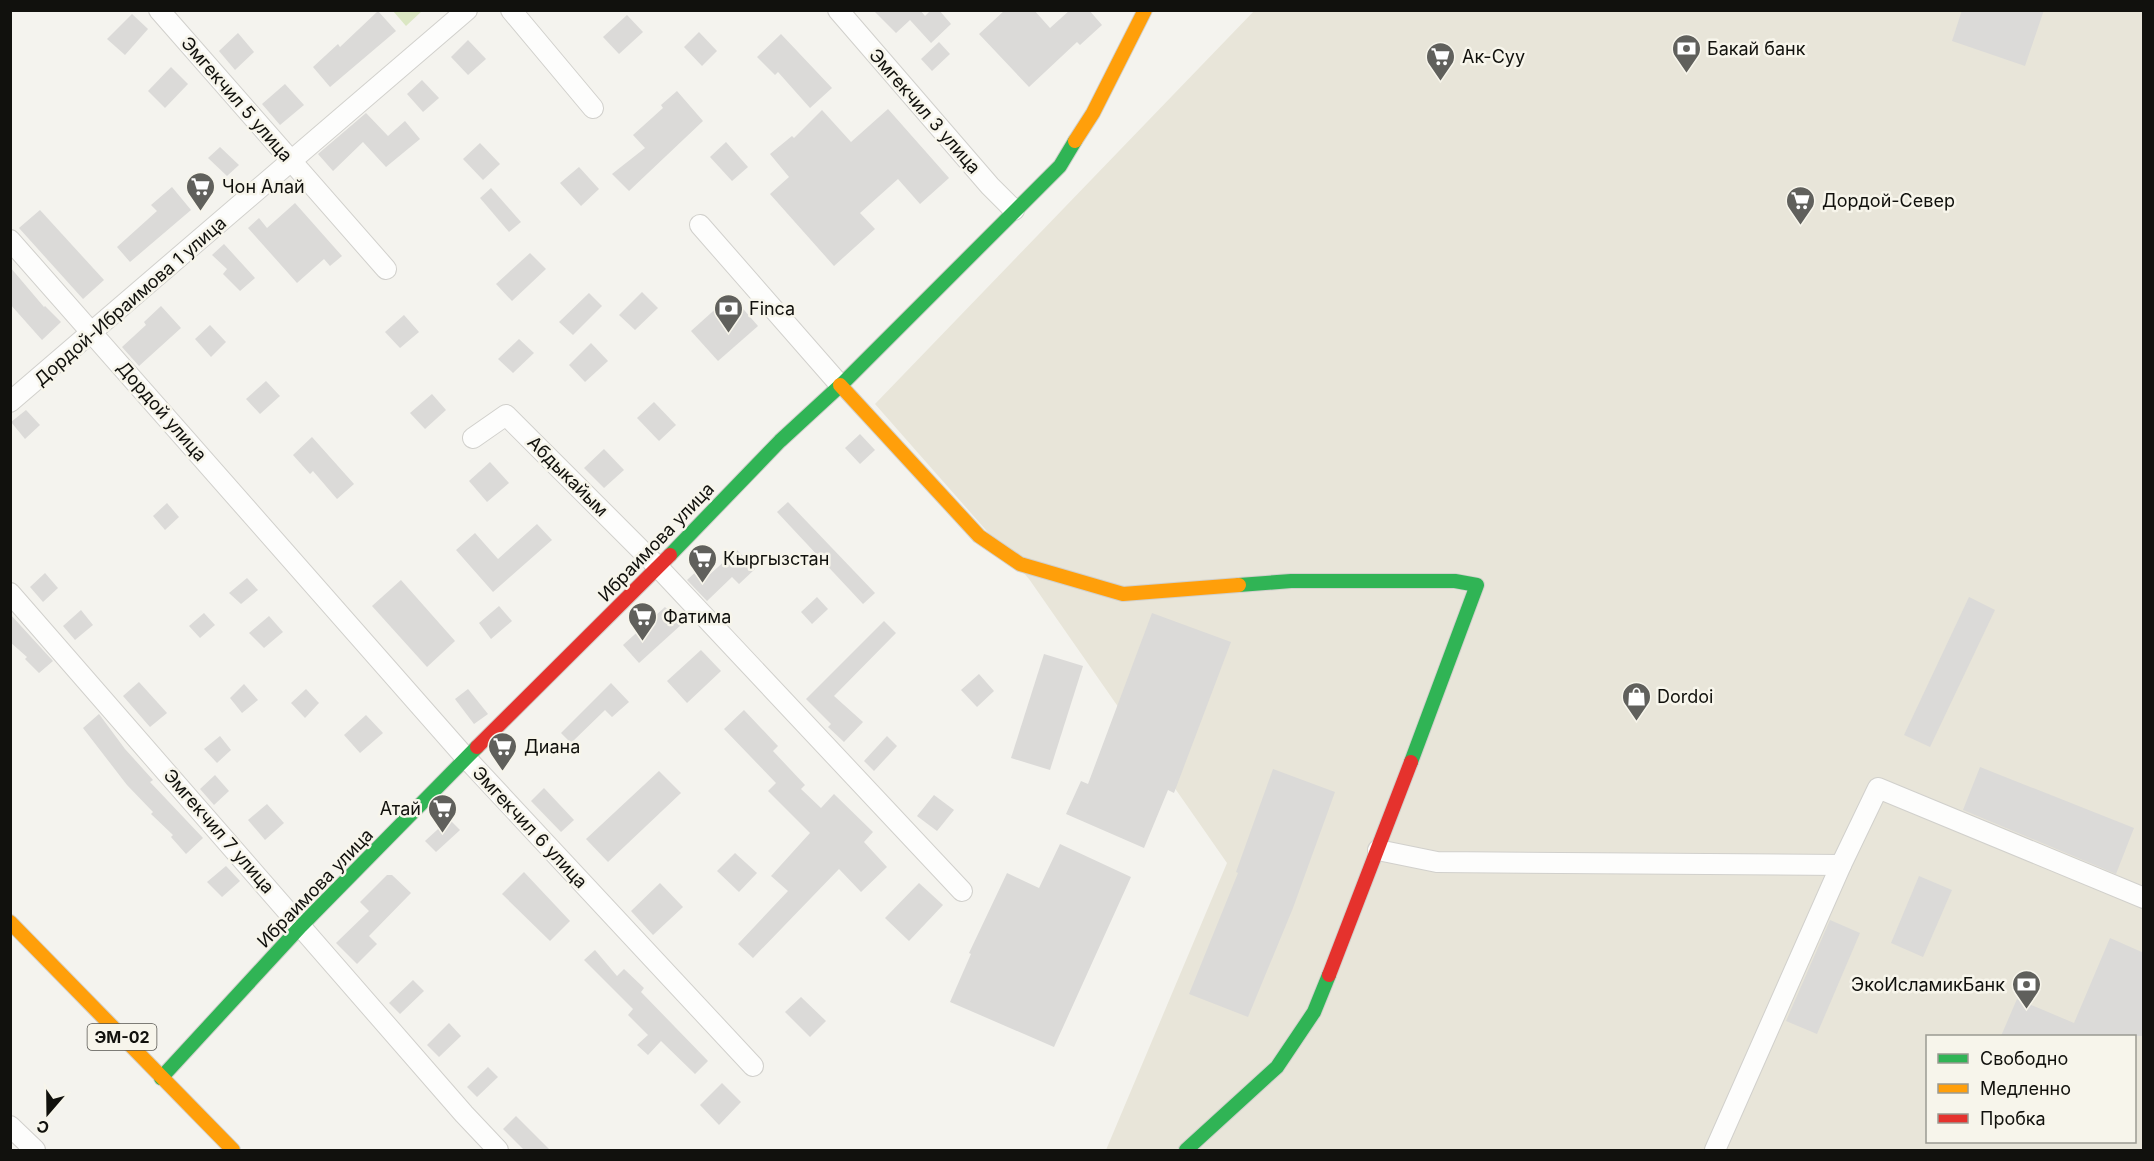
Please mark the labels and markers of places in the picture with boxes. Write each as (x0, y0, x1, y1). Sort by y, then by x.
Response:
bank icon: Бакай банк (1670, 32, 1702, 74)
place label: Бакай банк (1707, 38, 1806, 59)
supermarket icon: Ак-Суу (1425, 40, 1457, 82)
place label: Ак-Суу (1462, 46, 1525, 67)
supermarket icon: Чон Алай (185, 170, 217, 212)
place label: Чон Алай (222, 176, 305, 197)
supermarket icon: Дордой-Север (1785, 184, 1817, 226)
place label: Дордой-Север (1822, 190, 1955, 211)
bank icon: Finca (712, 292, 744, 334)
place label: Finca (749, 298, 795, 319)
supermarket icon: Кыргызстан (686, 542, 718, 584)
place label: Кыргызстан (723, 548, 829, 569)
supermarket icon: Фатима (626, 600, 658, 642)
place label: Фатима (663, 606, 731, 627)
shop icon: Dordoi (1620, 680, 1652, 722)
place label: Dordoi (1657, 686, 1713, 707)
supermarket icon: Диана (487, 730, 519, 772)
place label: Диана (524, 736, 580, 757)
supermarket icon: Атай (426, 792, 458, 834)
place label: Атай (380, 798, 421, 819)
bank icon: ЭкоИсламикБанк (2010, 968, 2042, 1010)
place label: ЭкоИсламикБанк (1851, 974, 2005, 995)

